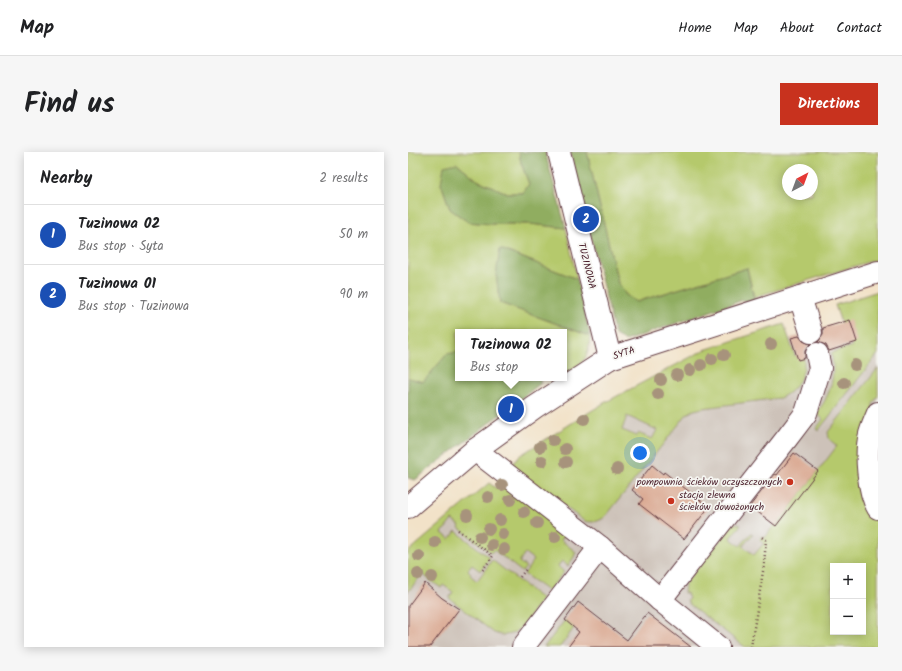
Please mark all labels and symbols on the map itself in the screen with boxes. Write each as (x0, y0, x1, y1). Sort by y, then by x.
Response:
north arrow (782, 164, 818, 200)
pin: 2 (573, 204, 599, 234)
street label: TUZINOWA (573, 241, 601, 291)
street label: SYTA (611, 342, 637, 364)
pin: 1 (498, 394, 524, 424)
your location (630, 443, 650, 463)
place label: pompownia ścieków oczyszczonych (636, 474, 782, 490)
marker: pompownia ścieków oczyszczonych (785, 477, 795, 487)
place label: stacja zlewna ścieków dowożonych (679, 487, 764, 515)
marker: stacja zlewna ścieków dowożonych (666, 496, 676, 506)

